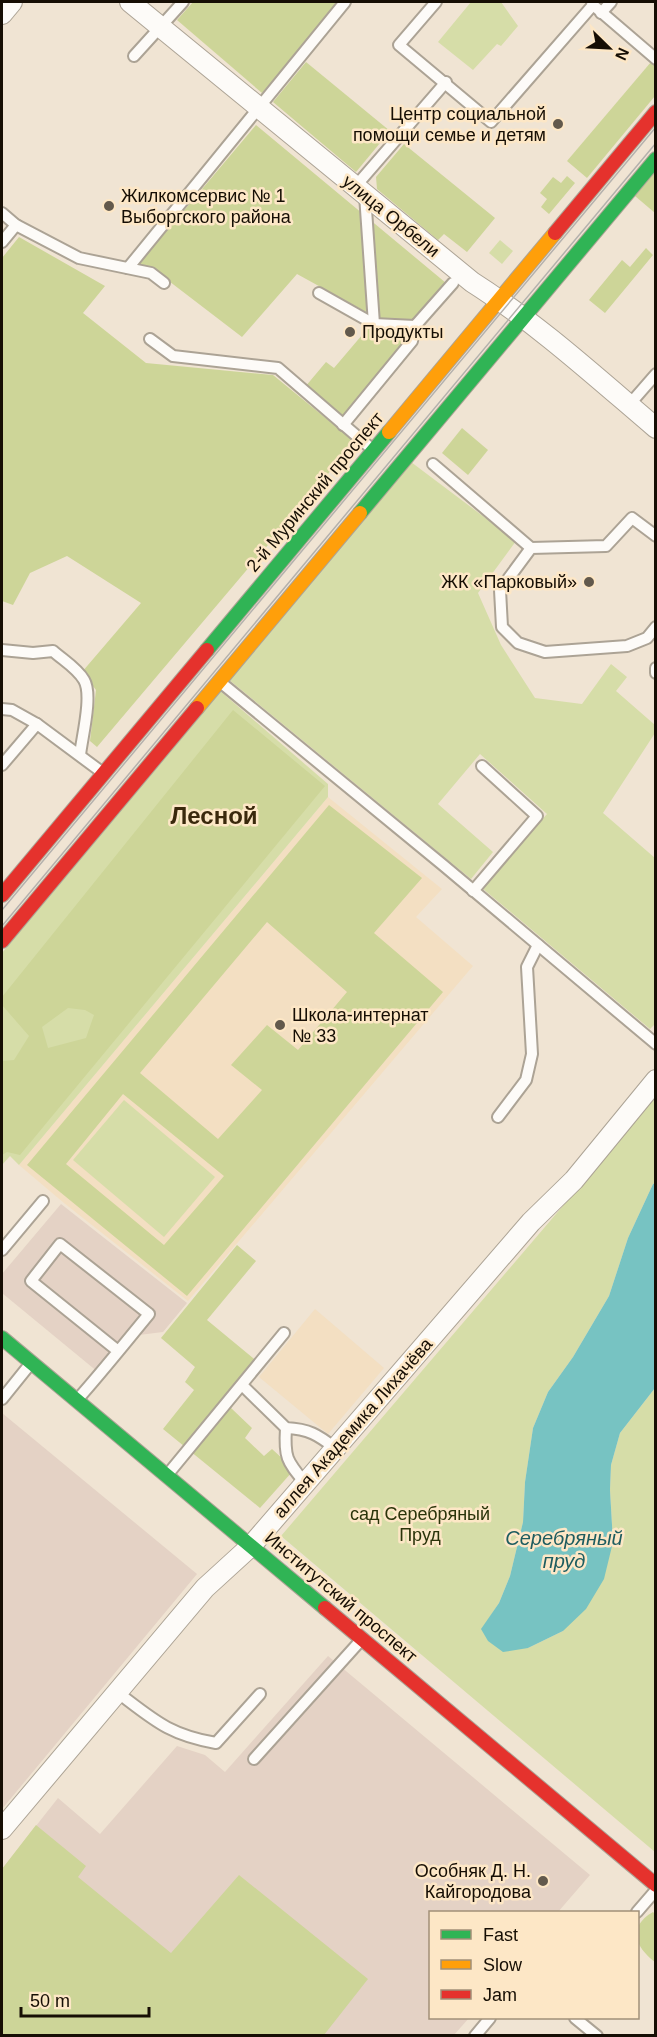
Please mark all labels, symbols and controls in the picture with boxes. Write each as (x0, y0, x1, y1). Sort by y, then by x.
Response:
north arrow (579, 18, 639, 78)
text: N (612, 45, 632, 63)
place label: Центр социальной помощи семье и детям (353, 104, 546, 145)
marker: Центр социальной помощи семье и детям (551, 117, 565, 131)
street label: улица Орбели (339, 171, 443, 261)
place label: Жилкомсервис № 1 Выборгского района (121, 186, 292, 227)
marker: Жилкомсервис № 1 Выборгского района (102, 199, 116, 213)
place label: Продукты (362, 322, 443, 342)
marker: Продукты (343, 325, 357, 339)
street label: 2-й Муринский проспект (242, 408, 388, 576)
place label: ЖК «Парковый» (441, 572, 577, 592)
marker: ЖК «Парковый» (582, 575, 596, 589)
district label: Лесной (170, 802, 258, 829)
place label: Школа-интернат № 33 (292, 1005, 429, 1046)
marker: Школа-интернат № 33 (273, 1018, 287, 1032)
street label: аллея Академика Лихачёва (270, 1333, 437, 1522)
park label: сад Серебряный Пруд (350, 1504, 490, 1545)
street label: Институтский проспект (261, 1527, 421, 1667)
water label: Серебряный пруд (505, 1527, 623, 1572)
place label: Особняк Д. Н. Кайгородова (415, 1861, 532, 1902)
marker: Особняк Д. Н. Кайгородова (536, 1874, 550, 1888)
legend (429, 1911, 639, 2019)
text: Fast (483, 1925, 518, 1945)
text: Slow (483, 1955, 523, 1975)
scale bar (21, 1980, 148, 2018)
text: Jam (483, 1985, 517, 2005)
text: 50 m (30, 1991, 70, 2011)

